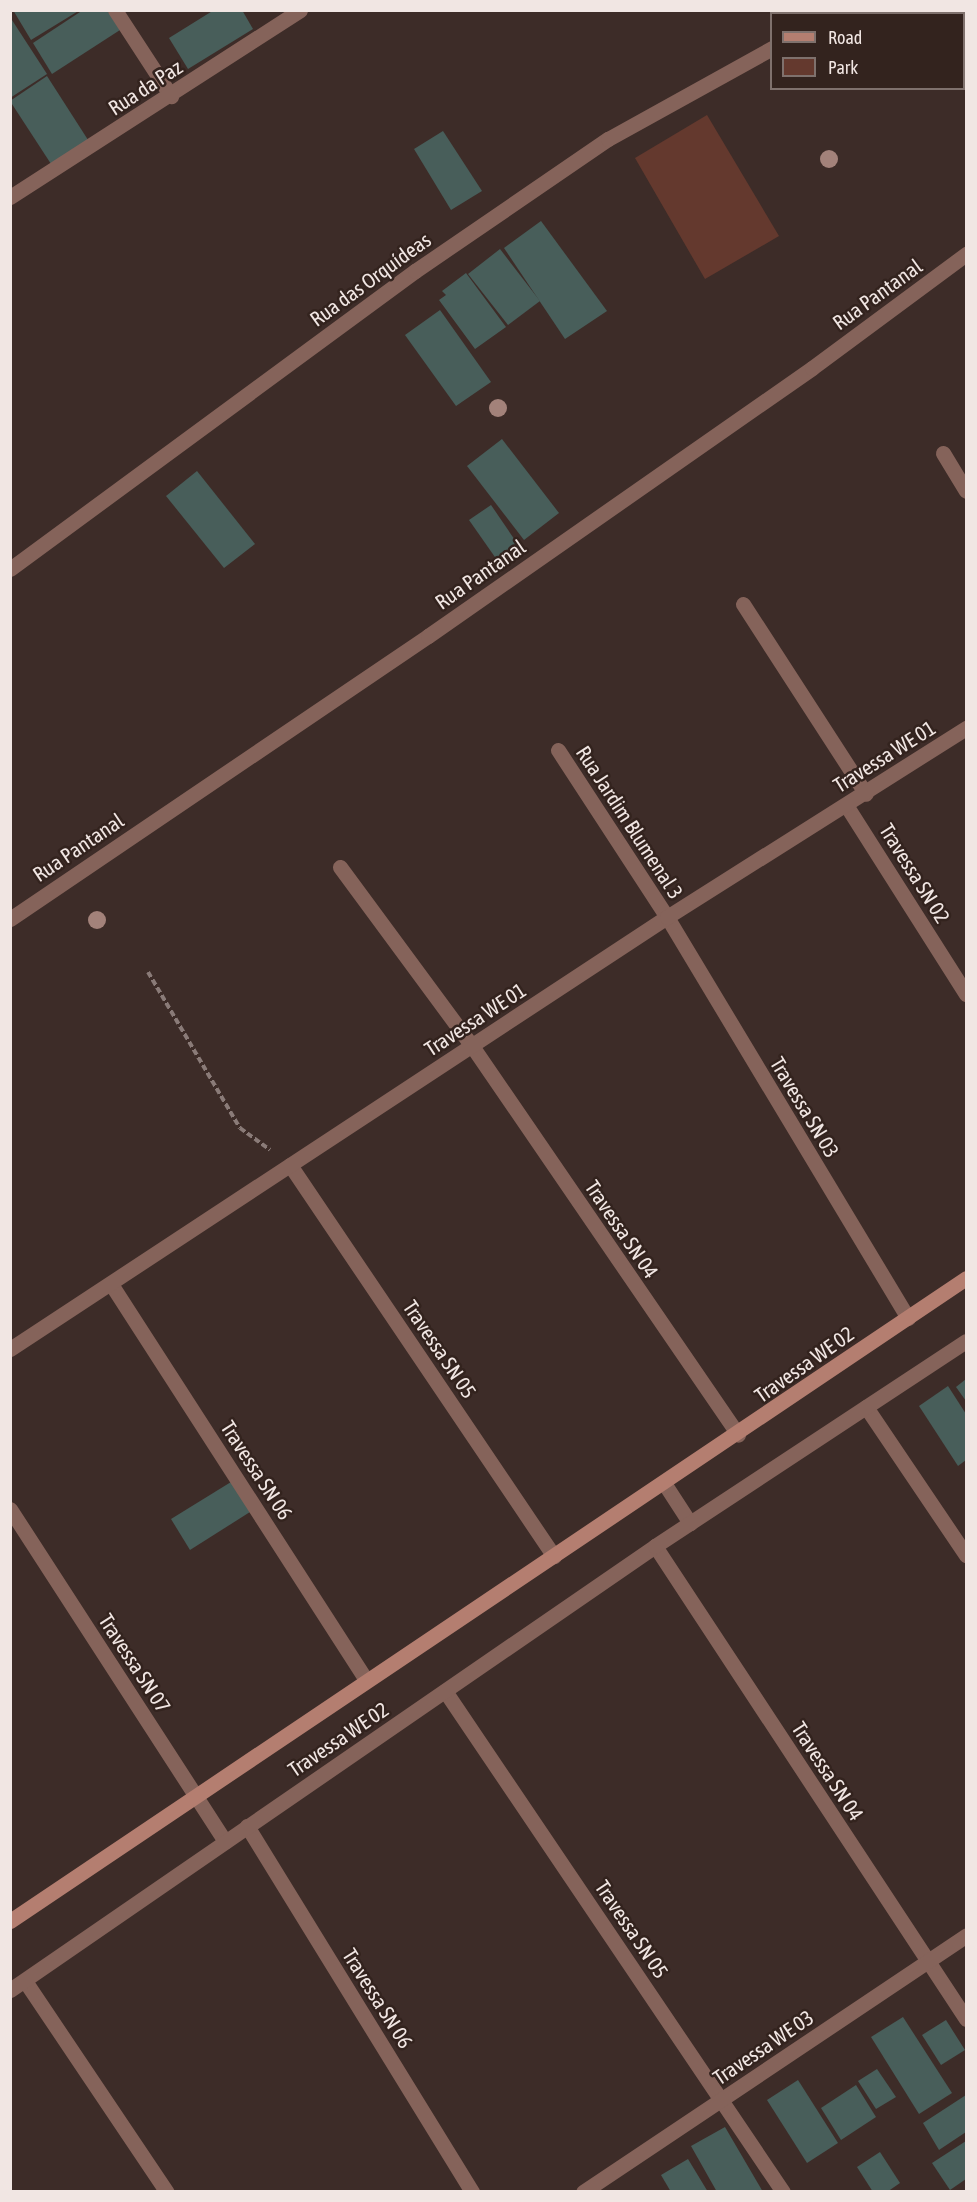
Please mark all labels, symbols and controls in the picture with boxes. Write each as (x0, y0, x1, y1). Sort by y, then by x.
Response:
legend (770, 12, 965, 90)
text: Road (828, 27, 862, 48)
street label: Rua da Paz (103, 54, 187, 120)
text: Park (828, 57, 858, 78)
street label: Rua das Orquídeas (305, 227, 435, 331)
street label: Rua Pantanal (827, 253, 927, 335)
street label: Rua Pantanal (430, 534, 530, 614)
street label: Travessa WE 01 (828, 715, 940, 797)
street label: Rua Jardim Blumenal 3 (571, 741, 689, 903)
street label: Rua Pantanal (28, 807, 128, 887)
street label: Travessa SN 02 (874, 819, 956, 927)
street label: Travessa WE 01 (420, 977, 530, 1061)
street label: Travessa SN 03 (765, 1052, 845, 1162)
street label: Travessa SN 04 (580, 1175, 664, 1283)
street label: Travessa SN 05 (398, 1295, 482, 1403)
street label: Travessa WE 02 (749, 1320, 859, 1408)
street label: Travessa SN 06 (216, 1416, 298, 1524)
street label: Travessa SN 07 (94, 1609, 176, 1717)
street label: Travessa WE 02 (283, 1696, 393, 1782)
street label: Travessa SN 04 (787, 1717, 869, 1825)
street label: Travessa SN 05 (590, 1875, 674, 1983)
street label: Travessa SN 06 (337, 1944, 419, 2052)
street label: Travessa WE 03 (708, 2004, 818, 2090)

